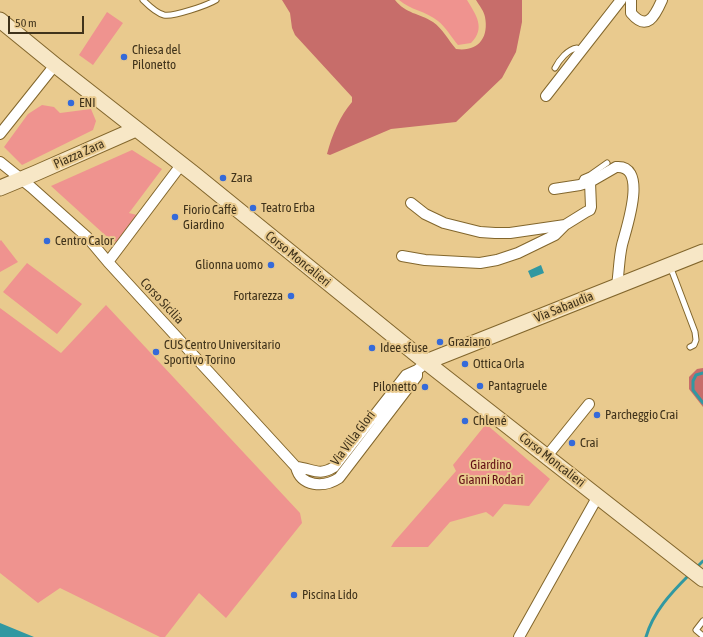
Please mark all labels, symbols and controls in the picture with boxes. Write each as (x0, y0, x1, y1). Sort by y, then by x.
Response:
scale bar (10, 8, 86, 34)
text: 50 m (15, 16, 37, 30)
place label: Chiesa del Pilonetto (132, 42, 181, 73)
marker: Chiesa del Pilonetto (119, 52, 129, 62)
place label: ENI (79, 95, 96, 111)
marker: ENI (66, 98, 76, 108)
street label: Piazza Zara (51, 136, 107, 172)
place label: Zara (231, 170, 253, 186)
marker: Zara (218, 173, 228, 183)
place label: Teatro Erba (261, 200, 315, 216)
place label: Fiorio Caffè Giardino (183, 202, 237, 233)
marker: Teatro Erba (248, 203, 258, 213)
marker: Fiorio Caffè Giardino (170, 212, 180, 222)
street label: Corso Moncalieri (262, 228, 334, 290)
place label: Centro Calor (55, 233, 114, 249)
marker: Centro Calor (42, 236, 52, 246)
place label: Glionna uomo (195, 257, 263, 273)
marker: Glionna uomo (266, 260, 276, 270)
street label: Corso Sicilia (137, 275, 187, 327)
place label: Fortarezza (233, 288, 283, 304)
street label: Via Sabaudia (532, 288, 596, 326)
marker: Fortarezza (286, 291, 296, 301)
place label: Graziano (448, 334, 491, 350)
place label: CUS Centro Universitario Sportivo Torino (164, 337, 281, 368)
marker: Graziano (435, 337, 445, 347)
place label: Idee sfuse (380, 340, 428, 356)
marker: Idee sfuse (367, 343, 377, 353)
marker: CUS Centro Universitario Sportivo Torino (151, 347, 161, 357)
place label: Ottica Orla (473, 356, 525, 372)
marker: Ottica Orla (460, 359, 470, 369)
place label: Pantagruele (488, 378, 547, 394)
place label: Pilonetto (373, 379, 417, 395)
marker: Pantagruele (475, 381, 485, 391)
marker: Pilonetto (420, 382, 430, 392)
place label: Parcheggio Crai (605, 407, 678, 423)
street label: Via Villa Glori (327, 408, 379, 468)
marker: Parcheggio Crai (592, 410, 602, 420)
place label: Chlené (473, 413, 507, 429)
marker: Chlené (460, 416, 470, 426)
street label: Corso Moncalieri (516, 429, 588, 491)
place label: Crai (580, 435, 598, 451)
marker: Crai (567, 438, 577, 448)
park label: Giardino Gianni Rodari (459, 457, 523, 488)
place label: Piscina Lido (302, 587, 358, 603)
marker: Piscina Lido (289, 590, 299, 600)

